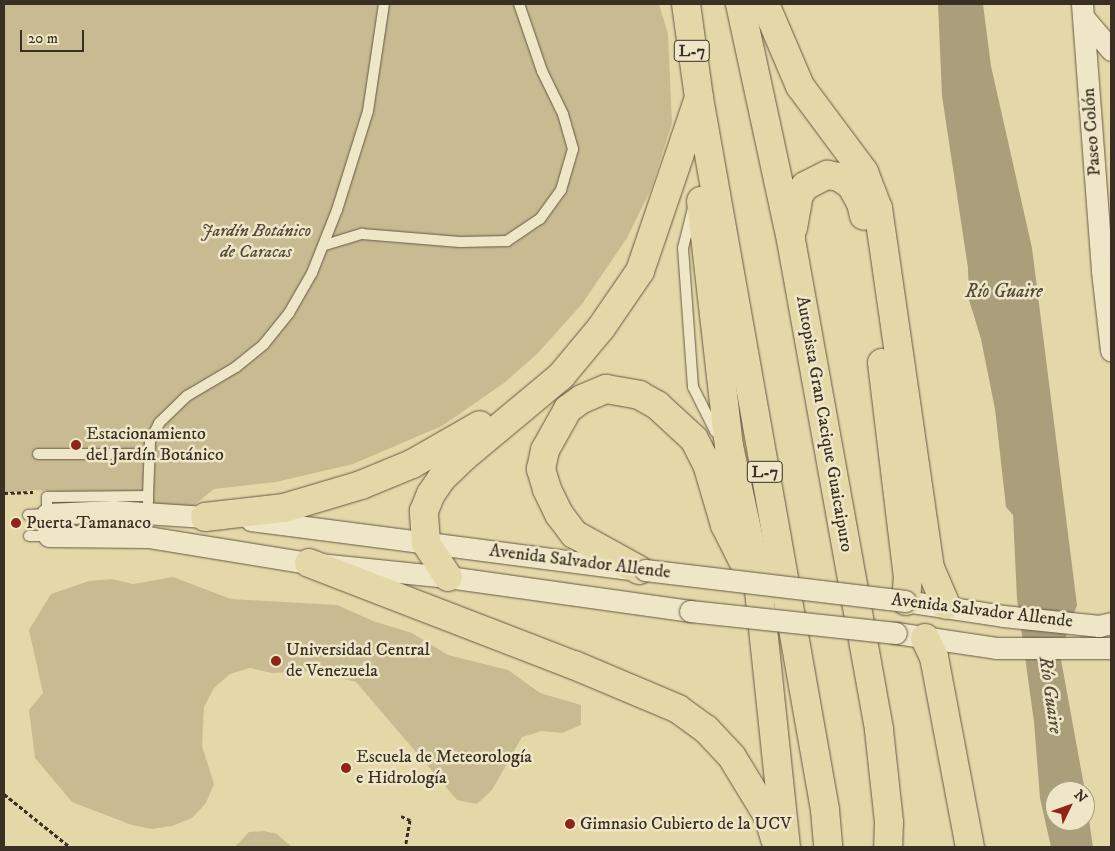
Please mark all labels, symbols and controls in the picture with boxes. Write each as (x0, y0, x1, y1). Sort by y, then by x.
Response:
scale bar (22, 20, 86, 52)
text: 20 m (28, 29, 58, 48)
road number: L-7 (673, 37, 711, 64)
street label: Paseo Colón (1078, 87, 1106, 177)
park label: Jardín Botánico de Caracas (201, 221, 311, 264)
water label: Río Guaire (965, 281, 1043, 303)
street label: Autopista Gran Cacique Guaicaipuro (791, 294, 857, 554)
place label: Estacionamiento del Jardín Botánico (86, 424, 224, 466)
marker: Estacionamiento del Jardín Botánico (70, 439, 82, 451)
road number: L-7 (746, 458, 784, 486)
place label: Puerta Tamanaco (26, 512, 151, 534)
marker: Puerta Tamanaco (10, 517, 22, 529)
street label: Avenida Salvador Allende (488, 540, 672, 584)
street label: Avenida Salvador Allende (890, 589, 1074, 633)
place label: Universidad Central de Venezuela (286, 640, 430, 682)
marker: Universidad Central de Venezuela (270, 655, 282, 667)
water label: Río Guaire (1033, 655, 1067, 735)
place label: Escuela de Meteorología e Hidrología (356, 747, 532, 790)
marker: Escuela de Meteorología e Hidrología (340, 762, 352, 774)
north arrow (1045, 781, 1095, 831)
text: N (1070, 786, 1091, 807)
place label: Gimnasio Cubierto de la UCV (580, 813, 792, 835)
marker: Gimnasio Cubierto de la UCV (564, 818, 576, 830)

